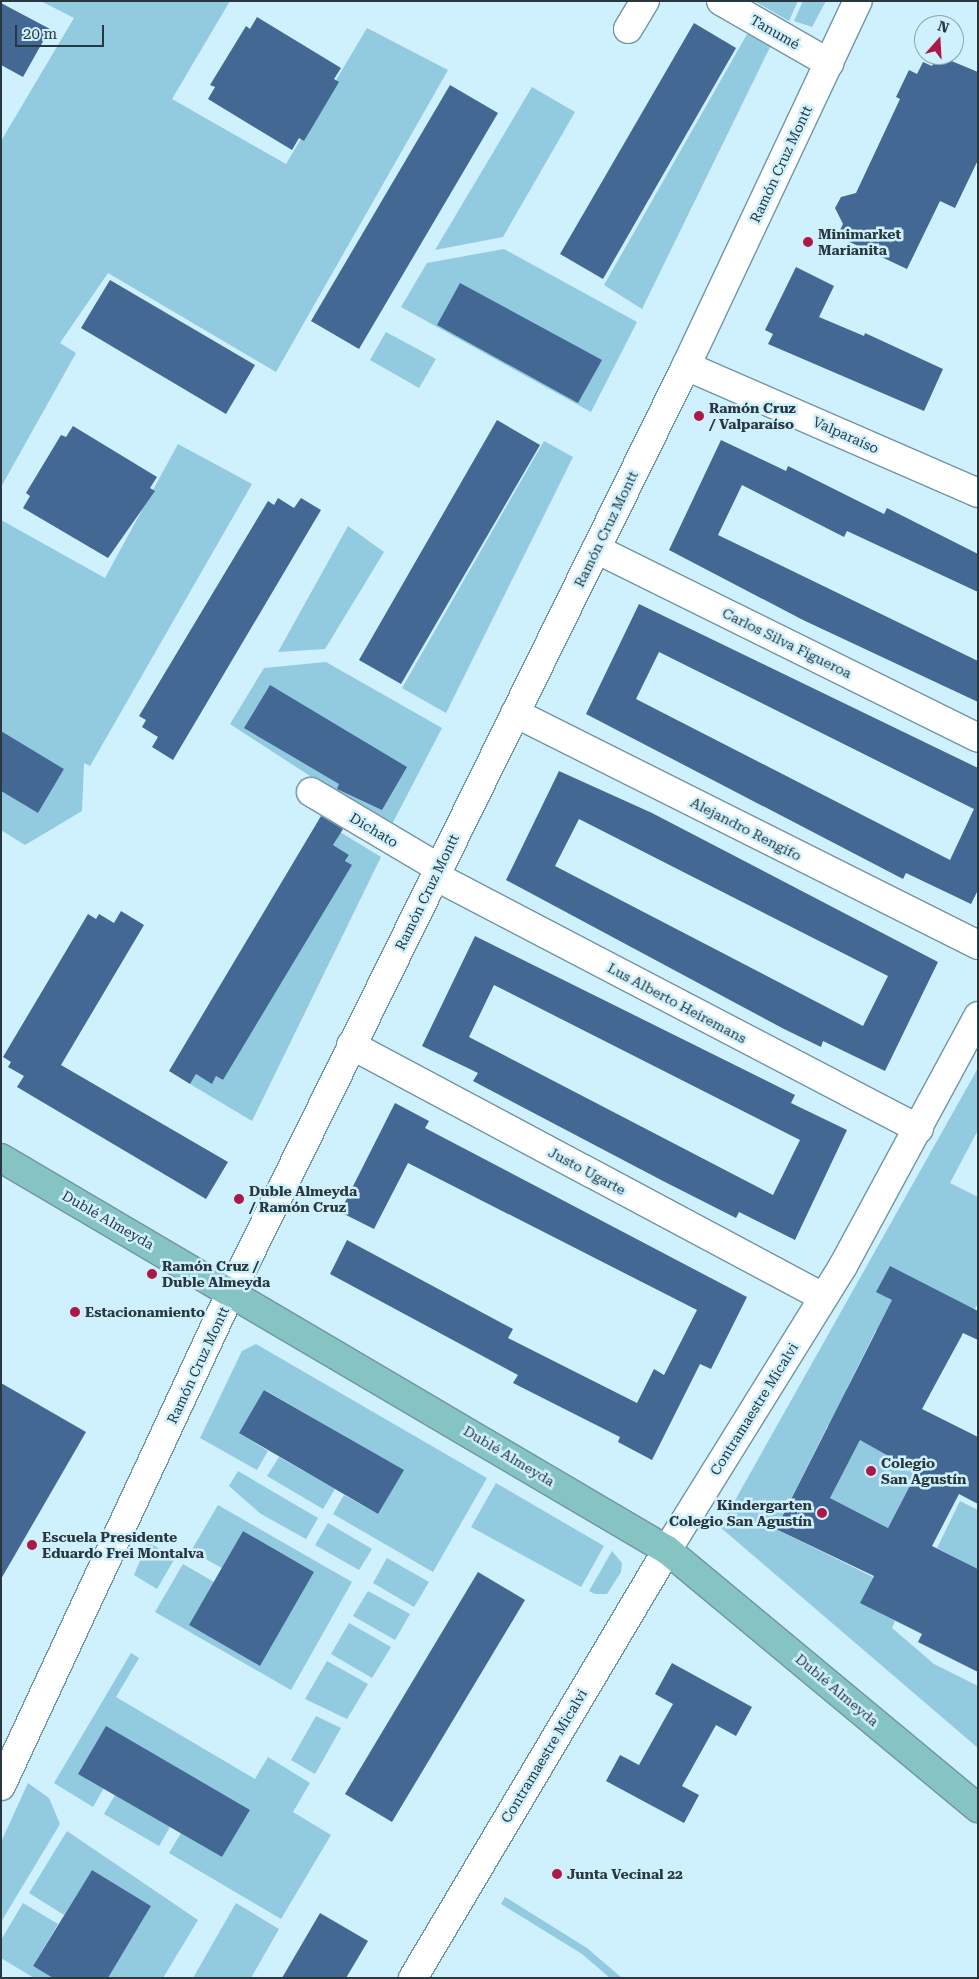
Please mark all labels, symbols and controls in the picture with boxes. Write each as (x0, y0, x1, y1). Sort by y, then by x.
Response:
street label: Tanumé (747, 11, 803, 53)
scale bar (18, 15, 106, 47)
north arrow (914, 15, 964, 65)
text: N (936, 17, 951, 36)
text: 20 m (23, 25, 57, 43)
street label: Ramón Cruz Montt (746, 103, 816, 225)
place label: Minimarket Marianita (818, 226, 901, 258)
marker: Minimarket Marianita (802, 236, 814, 248)
place label: Ramón Cruz / Valparaíso (709, 400, 796, 432)
marker: Ramón Cruz / Valparaíso (693, 410, 705, 422)
street label: Valparaíso (810, 413, 882, 457)
street label: Ramón Cruz Montt (571, 468, 641, 590)
street label: Carlos Silva Figueroa (720, 604, 854, 682)
street label: Alejandro Rengifo (688, 794, 804, 864)
street label: Dichato (347, 809, 401, 851)
street label: Ramón Cruz Montt (392, 831, 462, 953)
street label: Lus Alberto Heiremans (605, 959, 749, 1047)
street label: Justo Ugarte (546, 1144, 628, 1198)
place label: Duble Almeyda / Ramón Cruz (249, 1183, 357, 1216)
street label: Dublé Almeyda (59, 1187, 157, 1253)
marker: Duble Almeyda / Ramón Cruz (233, 1193, 245, 1205)
place label: Ramón Cruz / Duble Almeyda (162, 1258, 270, 1290)
marker: Ramón Cruz / Duble Almeyda (146, 1268, 158, 1280)
place label: Estacionamiento (85, 1304, 205, 1320)
street label: Ramón Cruz Montt (163, 1304, 233, 1426)
marker: Estacionamiento (69, 1306, 81, 1318)
street label: Contramaestre Micalvi (706, 1340, 802, 1478)
street label: Dublé Almeyda (460, 1422, 558, 1490)
place label: Colegio San Agustín (881, 1455, 966, 1488)
marker: Colegio San Agustín (865, 1465, 877, 1477)
place label: Kindergarten Colegio San Agustín (669, 1497, 812, 1530)
marker: Kindergarten Colegio San Agustín (816, 1507, 828, 1519)
place label: Escuela Presidente Eduardo Frei Montalva (42, 1529, 204, 1561)
marker: Escuela Presidente Eduardo Frei Montalva (26, 1539, 38, 1551)
street label: Dublé Almeyda (792, 1650, 882, 1730)
street label: Contramaestre Micalvi (497, 1686, 591, 1826)
place label: Junta Vecinal 22 (567, 1866, 683, 1882)
marker: Junta Vecinal 22 (551, 1868, 563, 1880)

